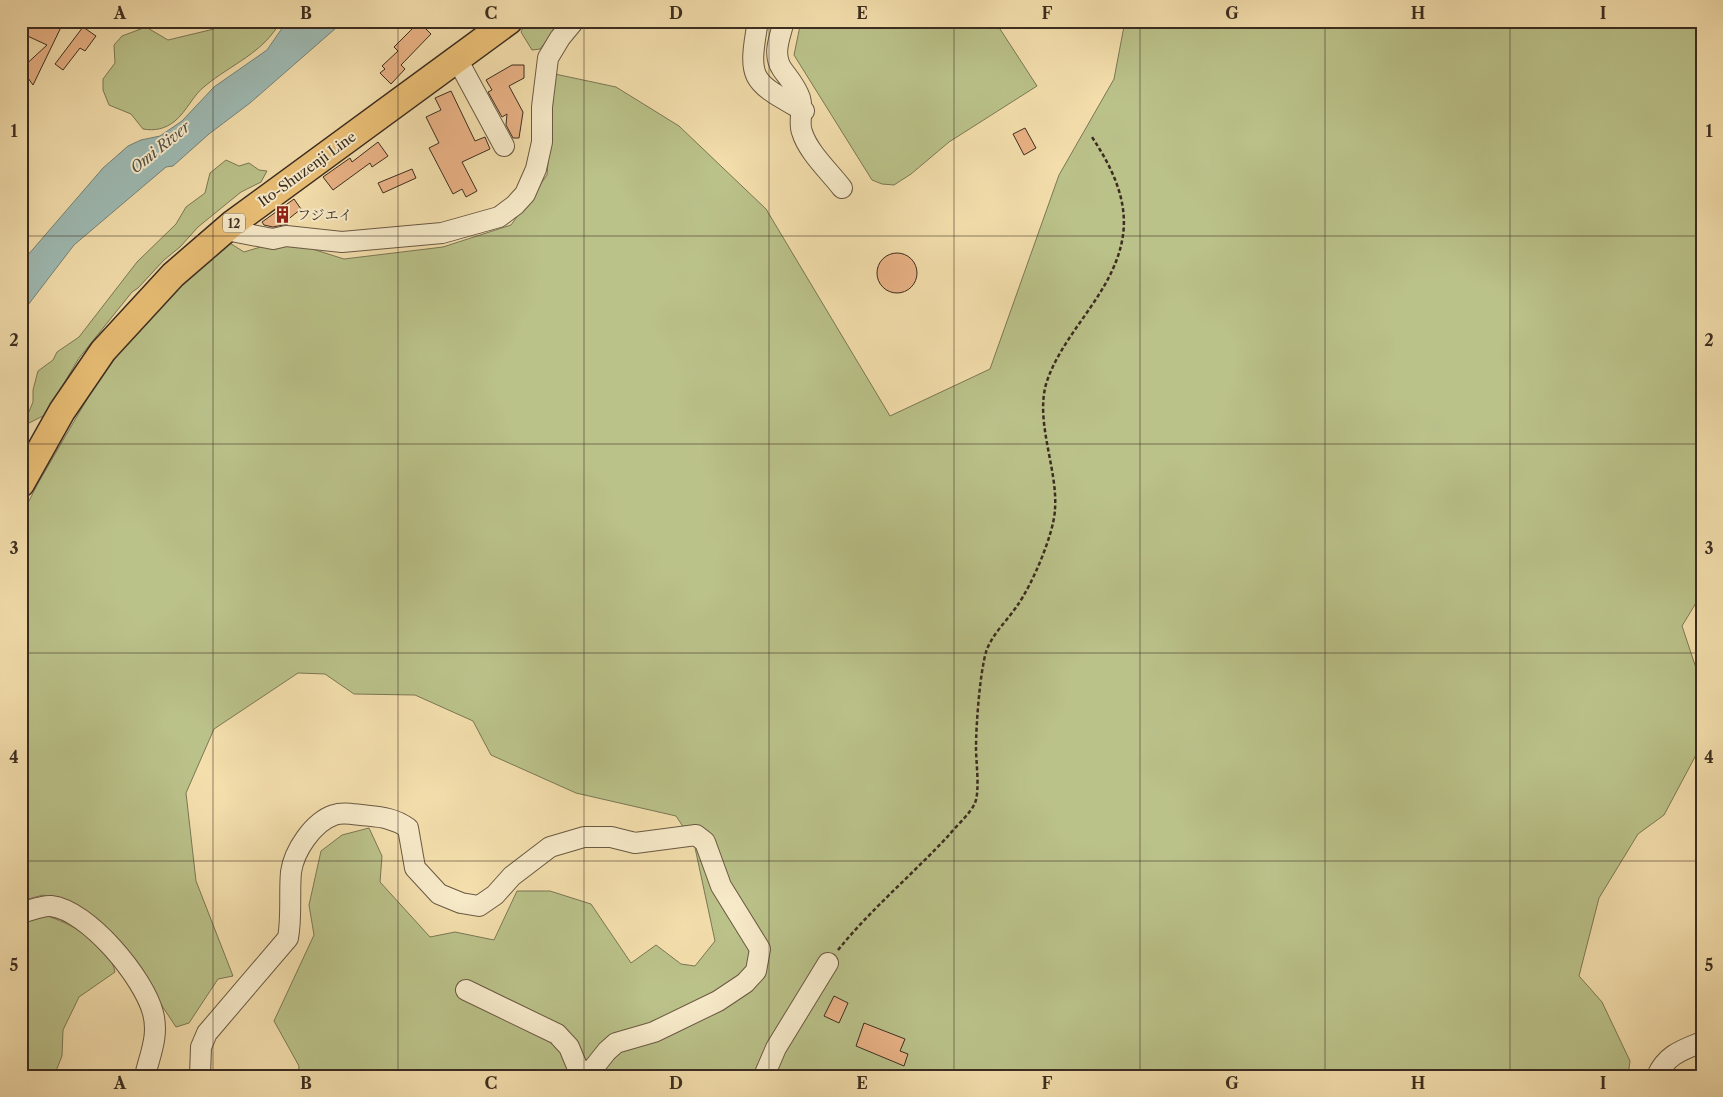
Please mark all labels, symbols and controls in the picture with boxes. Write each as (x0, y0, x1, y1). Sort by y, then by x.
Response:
text: A (113, 3, 127, 23)
text: B (300, 3, 312, 23)
text: C (485, 3, 497, 23)
text: D (669, 3, 683, 23)
text: E (856, 3, 868, 23)
text: F (1042, 3, 1053, 23)
text: G (1225, 3, 1239, 23)
text: H (1411, 3, 1425, 23)
text: I (1600, 3, 1607, 23)
water label: Omi River (126, 116, 195, 177)
text: 1 (10, 121, 18, 141)
text: 1 (1705, 121, 1713, 141)
street label: Ito-Shuzenji Line (255, 127, 360, 211)
building icon: フジエイ (273, 205, 293, 225)
place label: フジエイ (297, 206, 352, 224)
road number: 12 (223, 214, 245, 232)
text: 2 (9, 330, 19, 350)
text: 2 (1704, 330, 1714, 350)
text: 3 (9, 538, 19, 558)
text: 3 (1704, 538, 1714, 558)
text: 4 (9, 747, 19, 767)
text: 4 (1704, 747, 1714, 767)
text: 5 (10, 955, 19, 975)
text: 5 (1705, 955, 1714, 975)
text: A (113, 1073, 127, 1093)
text: B (300, 1073, 312, 1093)
text: C (485, 1073, 497, 1093)
text: D (669, 1073, 683, 1093)
text: E (856, 1073, 868, 1093)
text: F (1042, 1073, 1053, 1093)
text: G (1225, 1073, 1239, 1093)
text: H (1411, 1073, 1425, 1093)
text: I (1600, 1073, 1607, 1093)

